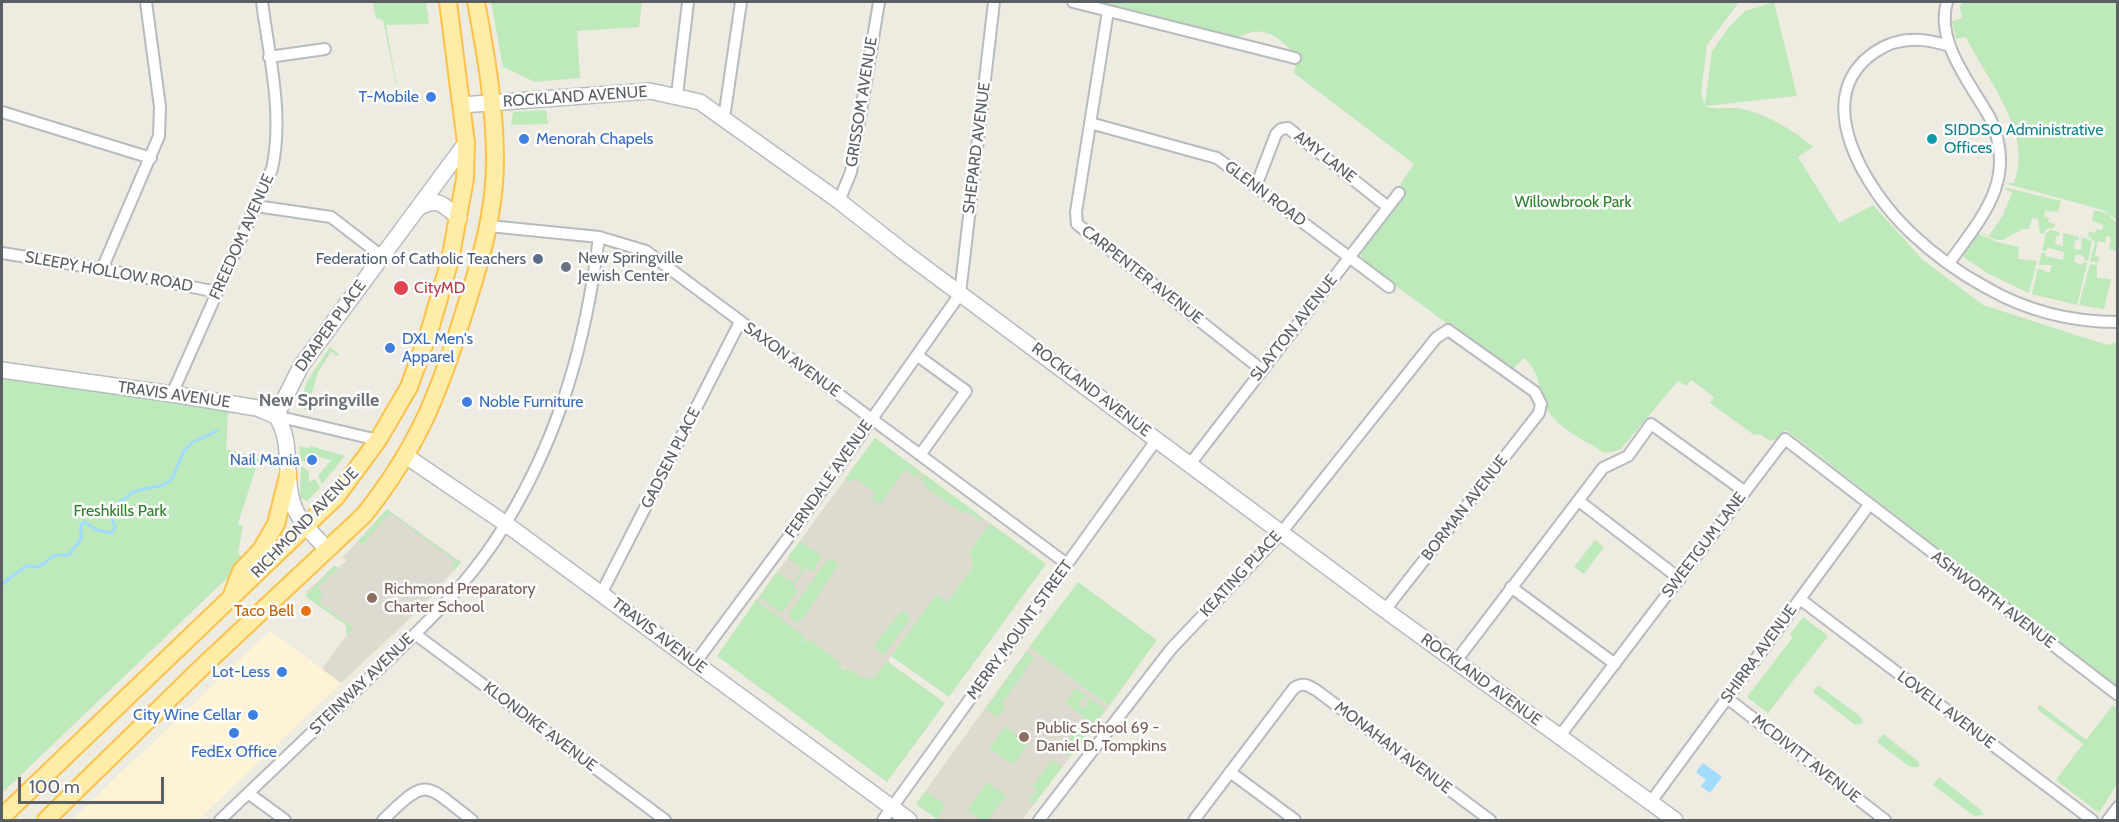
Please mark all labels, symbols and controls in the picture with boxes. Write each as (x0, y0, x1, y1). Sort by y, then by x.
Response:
street label: GRISSOM AVENUE (842, 36, 882, 168)
street label: SHEPARD AVENUE (959, 81, 995, 215)
street label: ROCKLAND AVENUE (502, 82, 648, 112)
place label: T-Mobile (359, 87, 419, 107)
marker: T-Mobile (424, 90, 438, 104)
place label: SIDDSO Administrative Offices (1944, 120, 2103, 158)
street label: AMY LANE (1290, 127, 1360, 187)
place label: Menorah Chapels (536, 129, 653, 149)
marker: Menorah Chapels (517, 132, 531, 146)
marker: SIDDSO Administrative Offices (1925, 132, 1939, 146)
street label: GLENN ROAD (1220, 157, 1310, 231)
street label: FREEDOM AVENUE (206, 171, 278, 303)
park label: Willowbrook Park (1514, 192, 1632, 212)
street label: CARPENTER AVENUE (1078, 222, 1206, 328)
street label: SLEEPY HOLLOW ROAD (23, 248, 195, 296)
place label: New Springville Jewish Center (578, 248, 683, 286)
place label: Federation of Catholic Teachers (316, 249, 526, 269)
marker: Federation of Catholic Teachers (531, 252, 545, 266)
marker: New Springville Jewish Center (559, 260, 573, 274)
street label: SLAYTON AVENUE (1246, 271, 1342, 385)
street label: DRAPER PLACE (292, 277, 370, 375)
place label: CityMD (414, 278, 465, 298)
marker: CityMD (392, 279, 410, 297)
street label: SAXON AVENUE (740, 318, 844, 402)
place label: DXL Men's Apparel (402, 329, 473, 367)
street label: ROCKLAND AVENUE (1027, 339, 1155, 441)
marker: DXL Men's Apparel (383, 341, 397, 355)
street label: TRAVIS AVENUE (116, 378, 232, 412)
district label: New Springville (259, 390, 379, 412)
place label: Noble Furniture (479, 392, 584, 412)
marker: Noble Furniture (460, 395, 474, 409)
street label: GADSEN PLACE (637, 404, 705, 512)
street label: FERNDALE AVENUE (781, 416, 877, 542)
place label: Nail Mania (230, 450, 300, 470)
street label: BORMAN AVENUE (1418, 451, 1512, 565)
marker: Nail Mania (305, 453, 319, 467)
street label: RICHMOND AVENUE (247, 464, 363, 582)
street label: SWEETGUM LANE (1658, 488, 1750, 602)
park label: Freshkills Park (73, 501, 167, 521)
street label: KEATING PLACE (1196, 527, 1286, 621)
street label: ASHWORTH AVENUE (1927, 547, 2059, 653)
street label: MERRY MOUNT STREET (963, 557, 1077, 703)
place label: Richmond Preparatory Charter School (384, 579, 536, 617)
marker: Richmond Preparatory Charter School (365, 591, 379, 605)
street label: TRAVIS AVENUE (608, 594, 710, 678)
place label: Taco Bell (234, 601, 294, 621)
street label: SHIRRA AVENUE (1717, 601, 1801, 707)
marker: Taco Bell (299, 604, 313, 618)
street label: STEINWAY AVENUE (306, 629, 418, 739)
street label: ROCKLAND AVENUE (1417, 630, 1545, 730)
place label: Lot-Less (212, 662, 270, 682)
marker: Lot-Less (275, 665, 289, 679)
street label: LOVELL AVENUE (1893, 667, 1999, 753)
street label: KLONDIKE AVENUE (480, 678, 600, 776)
street label: MONAHAN AVENUE (1331, 698, 1455, 798)
place label: City Wine Cellar (133, 705, 241, 725)
marker: City Wine Cellar (246, 708, 260, 722)
street label: MCDIVITT AVENUE (1748, 711, 1864, 807)
place label: Public School 69 - Daniel D. Tompkins (1036, 718, 1167, 756)
marker: FedEx Office (227, 726, 241, 740)
marker: Public School 69 - Daniel D. Tompkins (1017, 730, 1031, 744)
place label: FedEx Office (191, 742, 277, 762)
scale bar (21, 765, 166, 803)
text: 100 m (29, 776, 80, 798)

